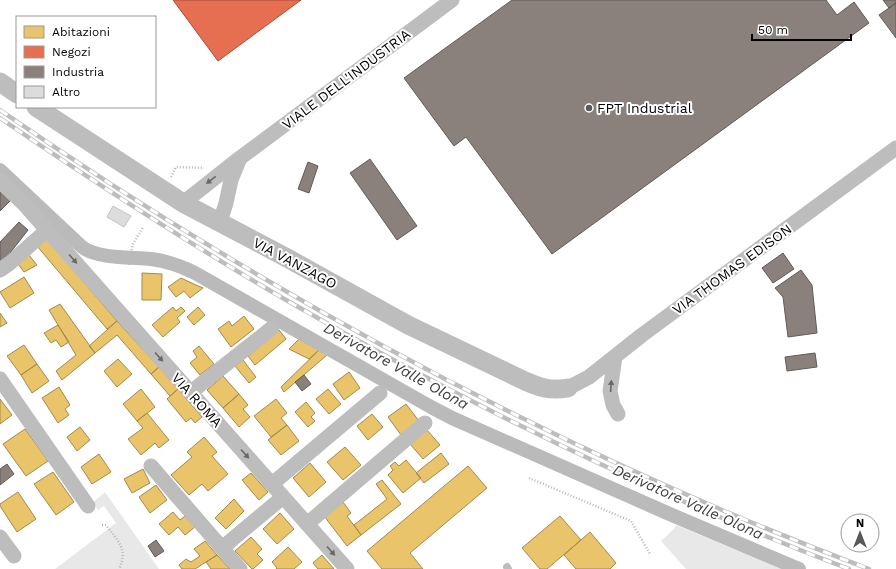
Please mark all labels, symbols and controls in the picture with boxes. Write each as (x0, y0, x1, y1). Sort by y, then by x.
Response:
legend (16, 16, 156, 108)
scale bar (752, 16, 851, 42)
text: 50 m (758, 23, 788, 37)
text: Abitazioni (52, 25, 110, 39)
street label: VIALE DELL'INDUSTRIA (279, 26, 413, 132)
text: Negozi (52, 45, 91, 59)
text: Industria (52, 65, 104, 79)
text: Altro (52, 85, 80, 99)
place label: FPT Industrial (597, 100, 693, 116)
marker: FPT Industrial (584, 103, 594, 113)
one-way arrow (206, 176, 217, 184)
street label: VIA THOMAS EDISON (669, 220, 795, 318)
street label: VIA VANZAGO (250, 234, 340, 292)
one-way arrow (68, 254, 78, 264)
water label: Derivatore Valle Olona (320, 319, 472, 413)
one-way arrow (154, 351, 163, 362)
street label: VIA ROMA (168, 370, 226, 430)
one-way arrow (607, 380, 614, 392)
one-way arrow (240, 449, 250, 459)
water label: Derivatore Valle Olona (610, 461, 766, 543)
north arrow (840, 513, 880, 553)
text: N (856, 517, 864, 530)
one-way arrow (327, 546, 336, 557)

